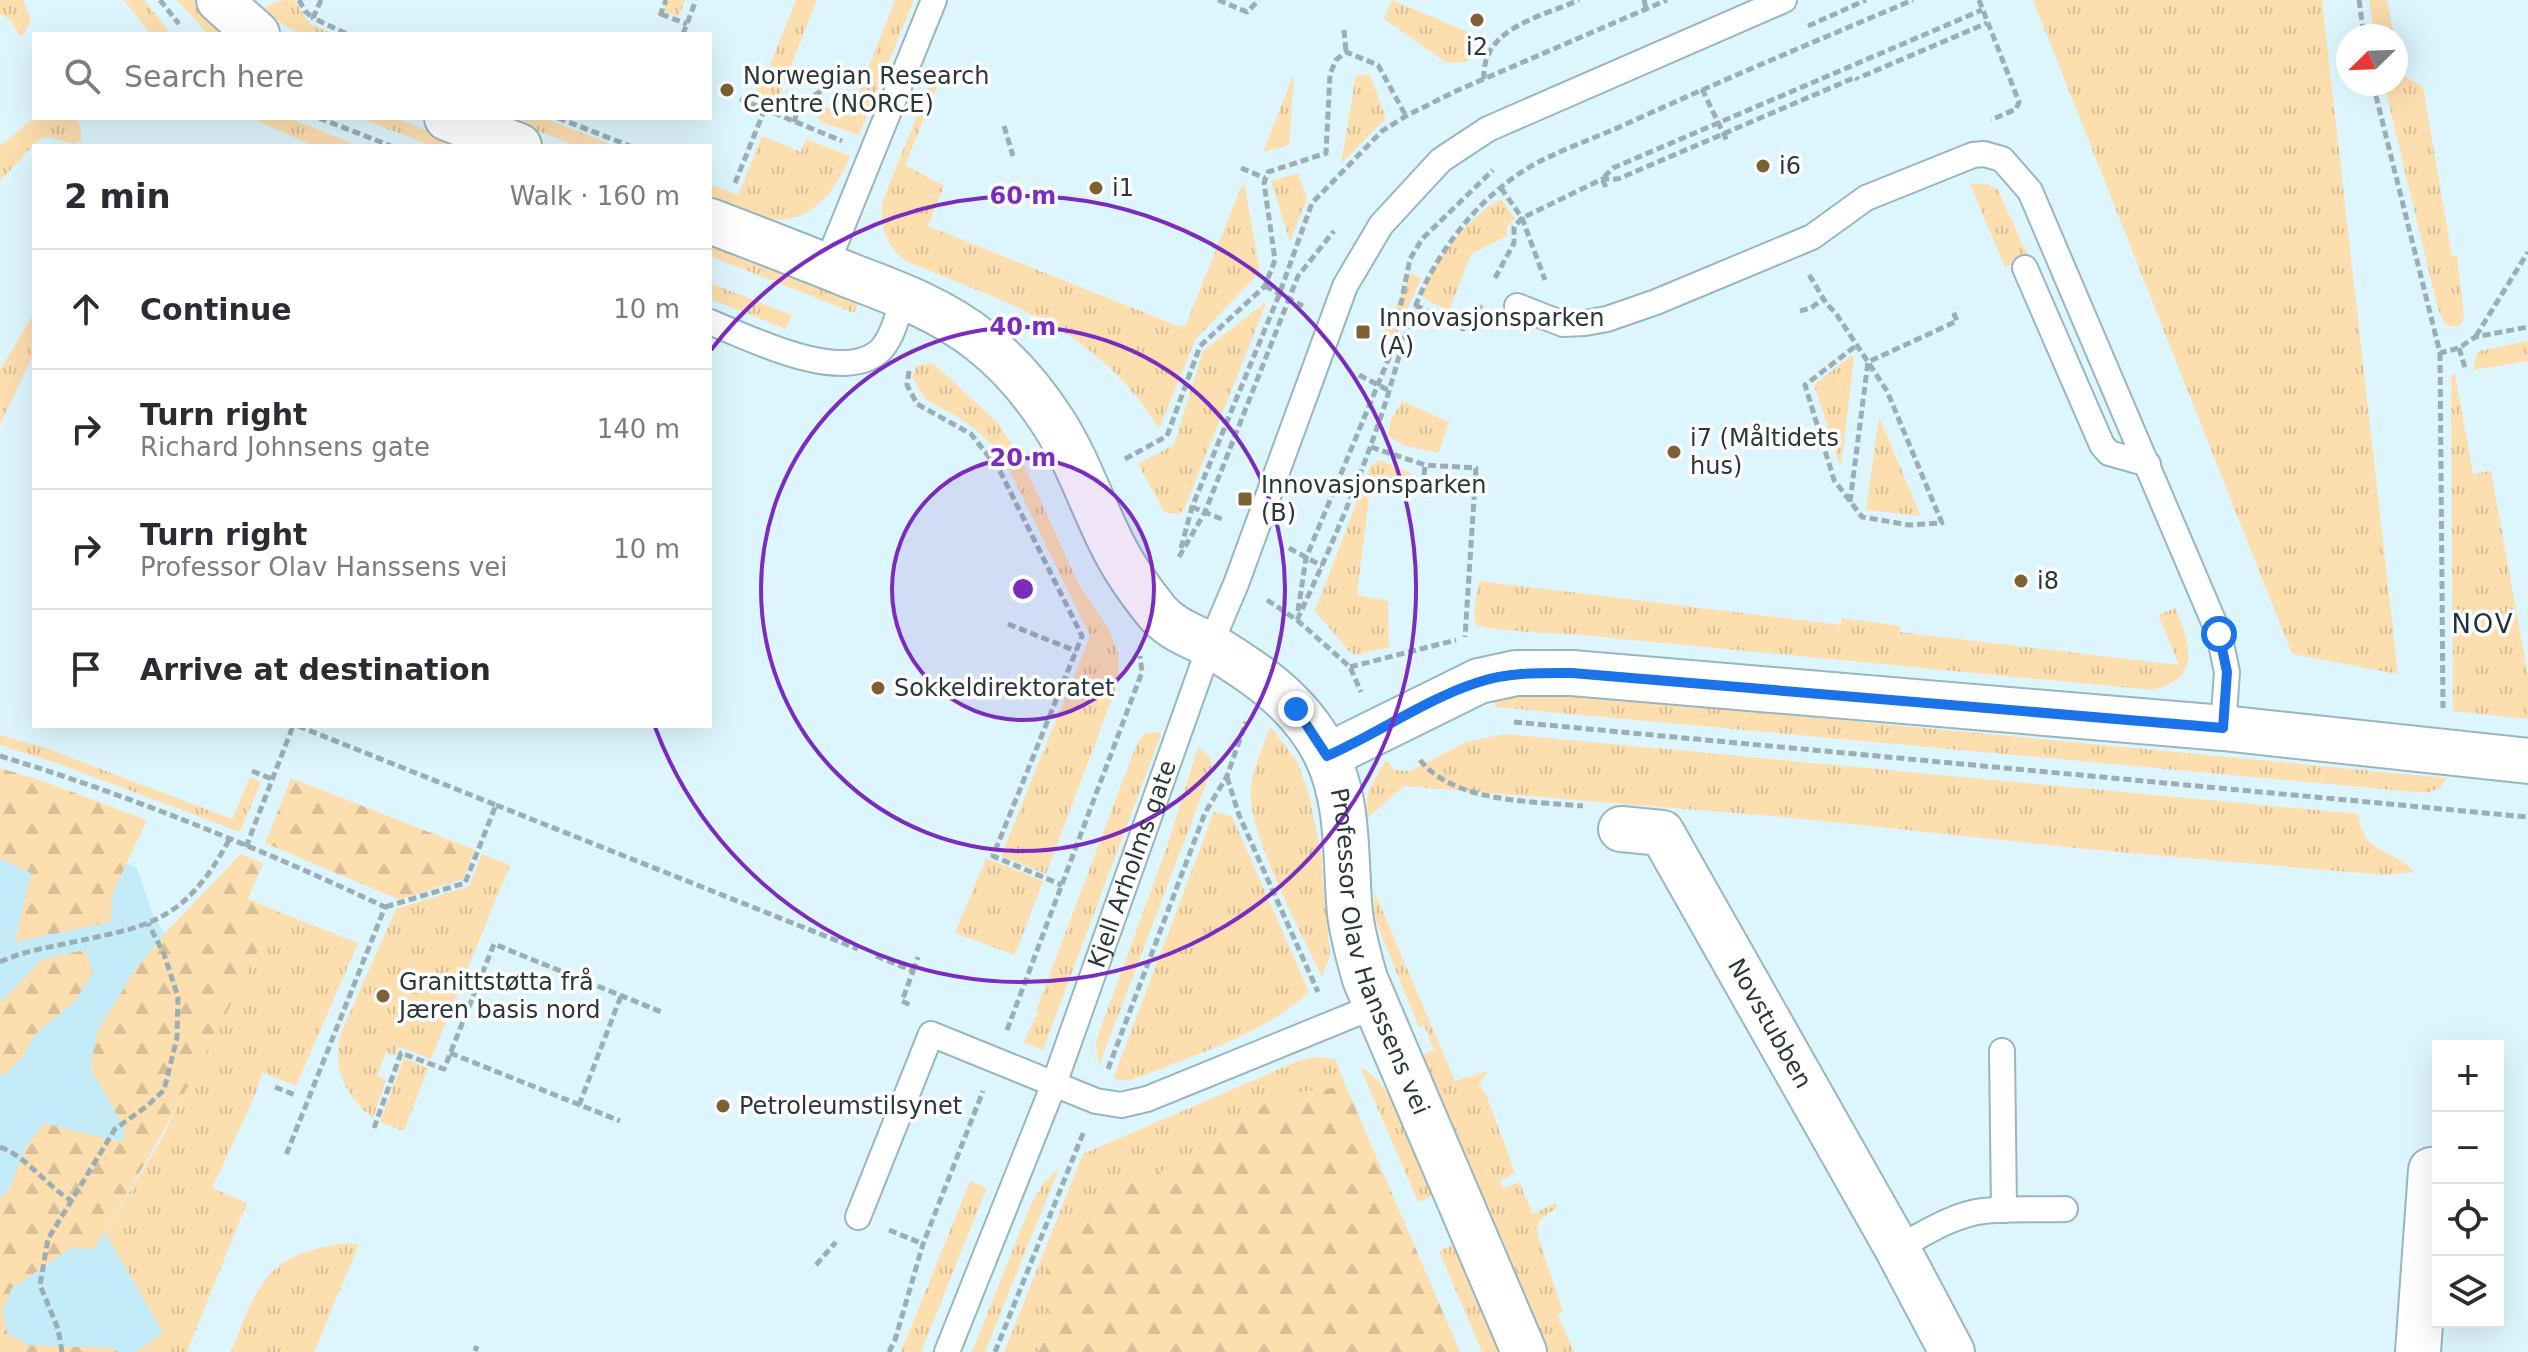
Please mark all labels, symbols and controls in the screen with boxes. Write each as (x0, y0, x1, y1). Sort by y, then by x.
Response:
marker: i2 (1468, 11, 1486, 29)
north arrow (2336, 24, 2408, 96)
search box (32, 32, 712, 120)
place label: i2 (1466, 33, 1488, 61)
icon: search (60, 54, 104, 98)
text: Search here (124, 59, 304, 94)
place label: Norwegian Research Centre (NORCE) (743, 62, 989, 118)
marker: Norwegian Research Centre (NORCE) (718, 81, 736, 99)
place label: i6 (1779, 152, 1801, 180)
marker: i6 (1754, 157, 1772, 175)
place label: i1 (1112, 174, 1134, 202)
text: 2 min (64, 176, 171, 216)
marker: i1 (1087, 179, 1105, 197)
text: Walk · 160 m (510, 181, 680, 211)
text: 60 m (990, 182, 1056, 210)
icon: ahead (64, 287, 108, 331)
text: Continue (140, 292, 292, 327)
text: 10 m (613, 294, 680, 324)
place label: Innovasjonsparken (A) (1379, 304, 1605, 360)
text: 40 m (990, 313, 1056, 341)
marker: Innovasjonsparken (A) (1354, 323, 1372, 341)
text: Turn right (140, 397, 307, 432)
icon: right (64, 407, 108, 451)
text: 140 m (597, 414, 680, 444)
place label: i7 (Måltidets hus) (1690, 423, 1839, 480)
text: Richard Johnsens gate (140, 432, 430, 462)
marker: i7 (Måltidets hus) (1665, 443, 1683, 461)
text: 20 m (990, 444, 1056, 472)
place label: Innovasjonsparken (B) (1261, 471, 1487, 527)
marker: Innovasjonsparken (B) (1236, 490, 1254, 508)
text: Turn right (140, 517, 307, 552)
icon: right (64, 527, 108, 571)
text: 10 m (613, 534, 680, 564)
text: Professor Olav Hanssens vei (140, 552, 508, 582)
place label: i8 (2037, 567, 2059, 595)
marker: i8 (2012, 572, 2030, 590)
centre of rings (1009, 575, 1037, 603)
district label: NOV (2451, 609, 2515, 639)
route start (2201, 616, 2237, 652)
icon: arrive (64, 647, 108, 691)
text: Arrive at destination (140, 652, 491, 687)
place label: Sokkeldirektoratet (894, 674, 1114, 702)
marker: Sokkeldirektoratet (869, 679, 887, 697)
route end (1278, 691, 1314, 727)
street label: Kjell Arholms gate (1082, 757, 1182, 972)
street label: Professor Olav Hanssens vei (1325, 785, 1435, 1119)
street label: Novstubben (1722, 954, 1818, 1093)
place label: Granittstøtta frå Jæren basis nord (397, 967, 600, 1024)
marker: Granittstøtta frå Jæren basis nord (374, 987, 392, 1005)
map controls (2432, 1040, 2504, 1328)
button: + (2432, 1040, 2504, 1112)
place label: Petroleumstilsynet (739, 1092, 962, 1120)
marker: Petroleumstilsynet (714, 1097, 732, 1115)
button: − (2432, 1112, 2504, 1184)
button: locate (2432, 1184, 2504, 1256)
button: layers (2432, 1256, 2504, 1328)

